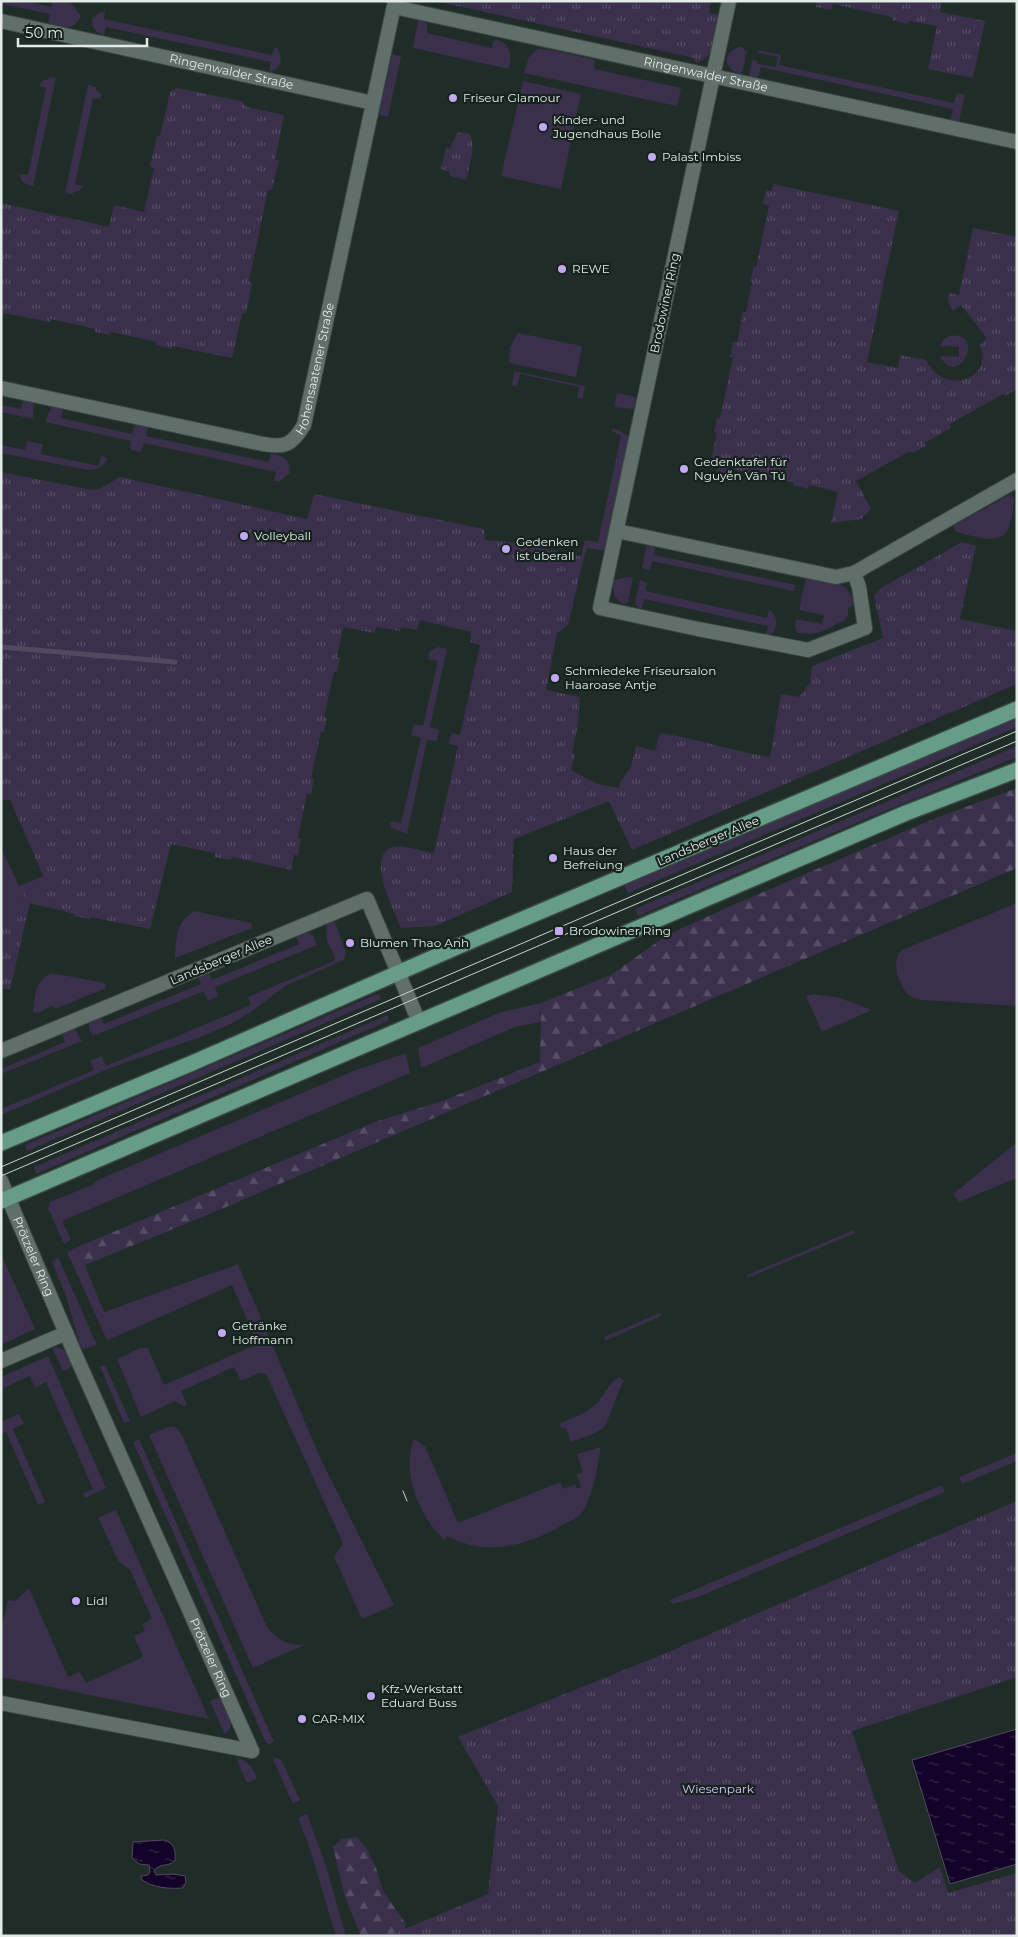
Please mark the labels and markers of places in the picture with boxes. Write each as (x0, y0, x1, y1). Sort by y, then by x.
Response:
place label: Friseur Glamour (463, 90, 560, 105)
marker: Friseur Glamour (447, 92, 459, 104)
place label: Kinder- und Jugendhaus Bolle (552, 112, 661, 141)
marker: Kinder- und Jugendhaus Bolle (537, 121, 549, 133)
place label: Palast Imbiss (662, 149, 741, 164)
marker: Palast Imbiss (646, 151, 658, 163)
place label: REWE (572, 261, 610, 276)
marker: REWE (556, 263, 568, 275)
place label: Gedenktafel für Nguyễn Văn Tú (694, 454, 788, 483)
marker: Gedenktafel für Nguyễn Văn Tú (678, 463, 690, 475)
place label: Volleyball (254, 528, 311, 543)
marker: Volleyball (238, 530, 250, 542)
place label: Gedenken ist überall (516, 534, 578, 563)
marker: Gedenken ist überall (500, 543, 512, 555)
place label: Schmiedeke Friseursalon Haaroase Antje (565, 663, 716, 692)
marker: Schmiedeke Friseursalon Haaroase Antje (549, 672, 561, 684)
place label: Haus der Befreiung (563, 843, 623, 872)
marker: Haus der Befreiung (547, 852, 559, 864)
place label: Brodowiner Ring (569, 923, 671, 938)
marker: Brodowiner Ring (553, 925, 565, 937)
place label: Blumen Thao Anh (360, 935, 469, 950)
marker: Blumen Thao Anh (344, 937, 356, 949)
place label: Getränke Hoffmann (232, 1318, 293, 1347)
marker: Getränke Hoffmann (216, 1327, 228, 1339)
place label: Lidl (86, 1593, 108, 1608)
marker: Lidl (70, 1595, 82, 1607)
place label: Kfz-Werkstatt Eduard Buss (381, 1681, 463, 1710)
marker: Kfz-Werkstatt Eduard Buss (365, 1690, 377, 1702)
place label: CAR-MIX (312, 1711, 365, 1726)
marker: CAR-MIX (296, 1713, 308, 1725)

